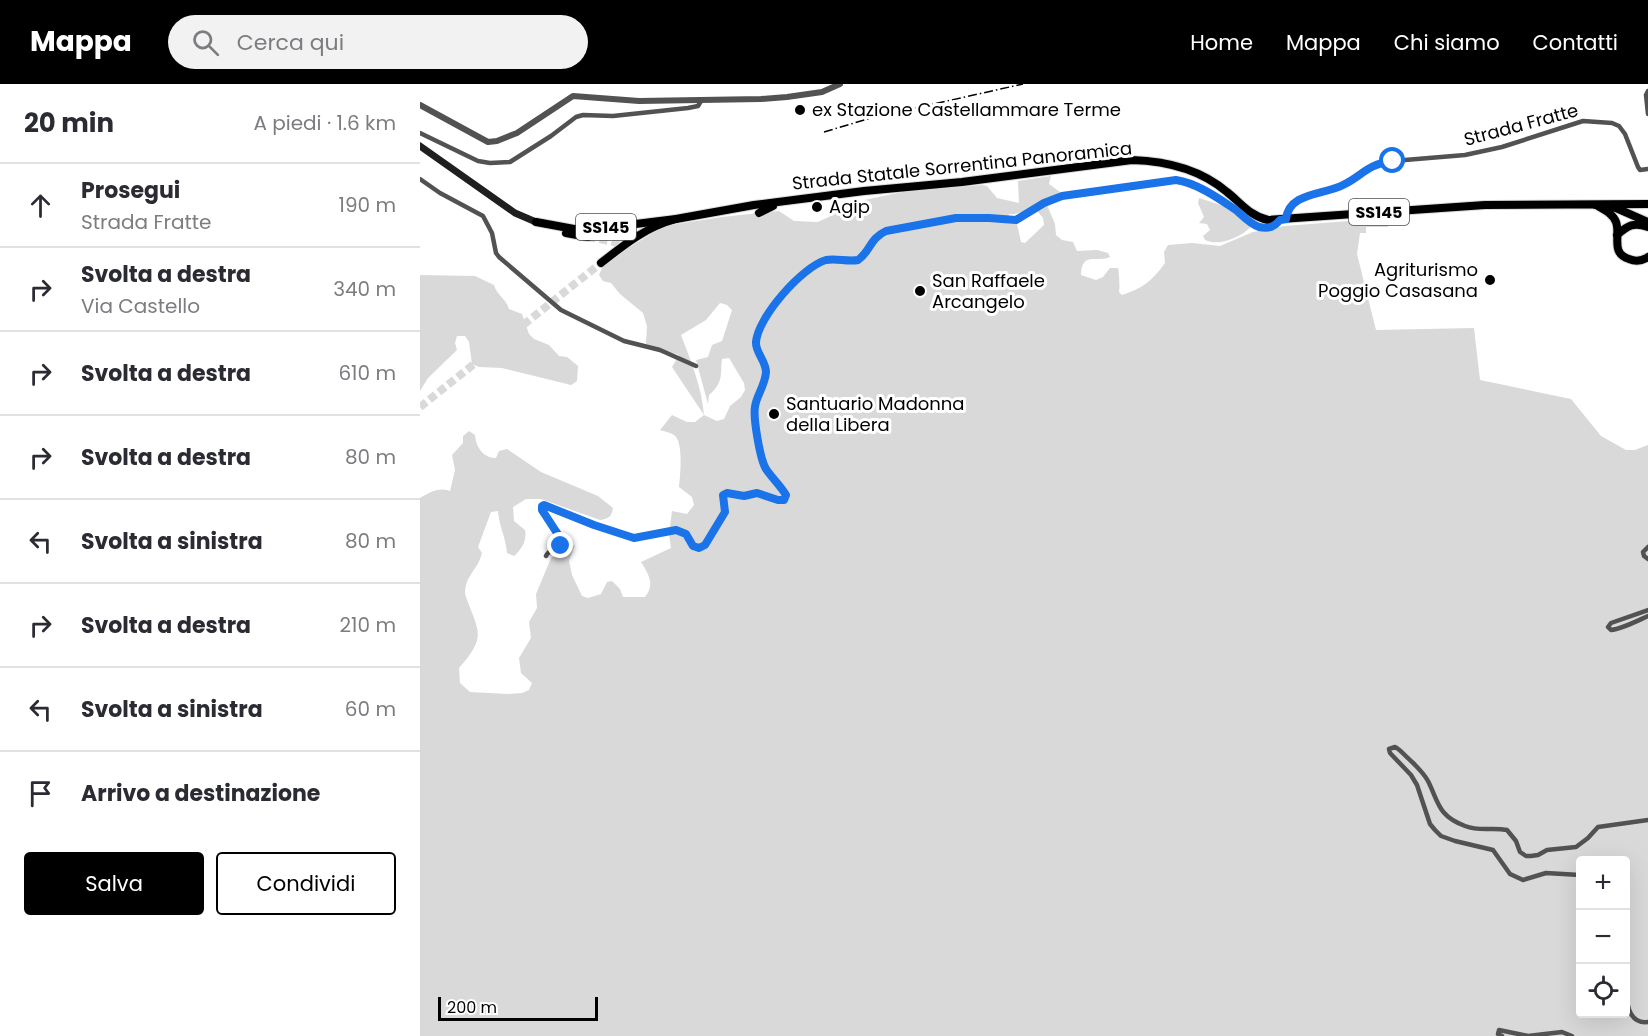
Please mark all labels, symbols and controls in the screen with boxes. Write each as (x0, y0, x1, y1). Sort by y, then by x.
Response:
search box (168, 15, 588, 69)
text: Mappa (30, 22, 132, 61)
icon: search (189, 26, 222, 59)
text: Cerca qui (237, 27, 344, 58)
text: Home (1190, 28, 1253, 57)
text: Mappa (1286, 28, 1361, 57)
text: Chi siamo (1394, 28, 1500, 57)
text: Contatti (1533, 28, 1618, 57)
place label: ex Stazione Castellammare Terme (812, 97, 1121, 122)
street label: Strada Fratte (1461, 97, 1581, 152)
marker: ex Stazione Castellammare Terme (793, 103, 807, 117)
text: 20 min (24, 105, 114, 141)
text: A piedi · 1.6 km (253, 109, 396, 137)
street label: Strada Statale Sorrentina Panoramica (791, 135, 1133, 196)
route start (1379, 147, 1405, 173)
text: Prosegui (81, 175, 180, 206)
icon: ahead (24, 189, 57, 222)
text: 190 m (339, 191, 396, 219)
place label: Agip (829, 194, 870, 219)
road number: SS145 (1349, 199, 1409, 225)
marker: Agip (810, 200, 824, 214)
text: Strada Fratte (81, 208, 211, 236)
road number: SS145 (576, 214, 636, 240)
place label: Agriturismo Poggio Casasana (1318, 257, 1478, 303)
text: Svolta a destra (81, 259, 251, 290)
place label: San Raffaele Arcangelo (932, 268, 1045, 314)
icon: right (24, 273, 57, 306)
marker: Agriturismo Poggio Casasana (1483, 273, 1497, 287)
text: 340 m (333, 275, 396, 303)
marker: San Raffaele Arcangelo (913, 284, 927, 298)
text: Via Castello (81, 292, 200, 320)
icon: right (24, 357, 57, 390)
text: Svolta a destra (81, 358, 251, 389)
text: 610 m (338, 359, 396, 387)
place label: Santuario Madonna della Libera (786, 391, 965, 437)
marker: Santuario Madonna della Libera (767, 407, 781, 421)
icon: right (24, 441, 57, 474)
text: Svolta a destra (81, 442, 251, 473)
text: 80 m (345, 443, 396, 471)
icon: left (24, 525, 57, 558)
text: Svolta a sinistra (81, 526, 263, 557)
text: 80 m (345, 527, 396, 555)
route end (547, 532, 573, 558)
icon: right (24, 609, 57, 642)
text: Svolta a destra (81, 610, 251, 641)
text: 210 m (340, 611, 396, 639)
icon: left (24, 693, 57, 726)
text: Svolta a sinistra (81, 694, 263, 725)
text: 60 m (345, 695, 396, 723)
icon: arrive (24, 777, 57, 810)
text: Arrivo a destinazione (81, 778, 320, 809)
button: Salva (24, 852, 204, 915)
button: Condividi (216, 852, 396, 915)
map controls (1576, 856, 1630, 1018)
button: + (1576, 856, 1630, 910)
button: − (1576, 910, 1630, 964)
button: locate (1576, 964, 1630, 1018)
scale bar (438, 994, 598, 1022)
text: 200 m (447, 996, 497, 1019)

